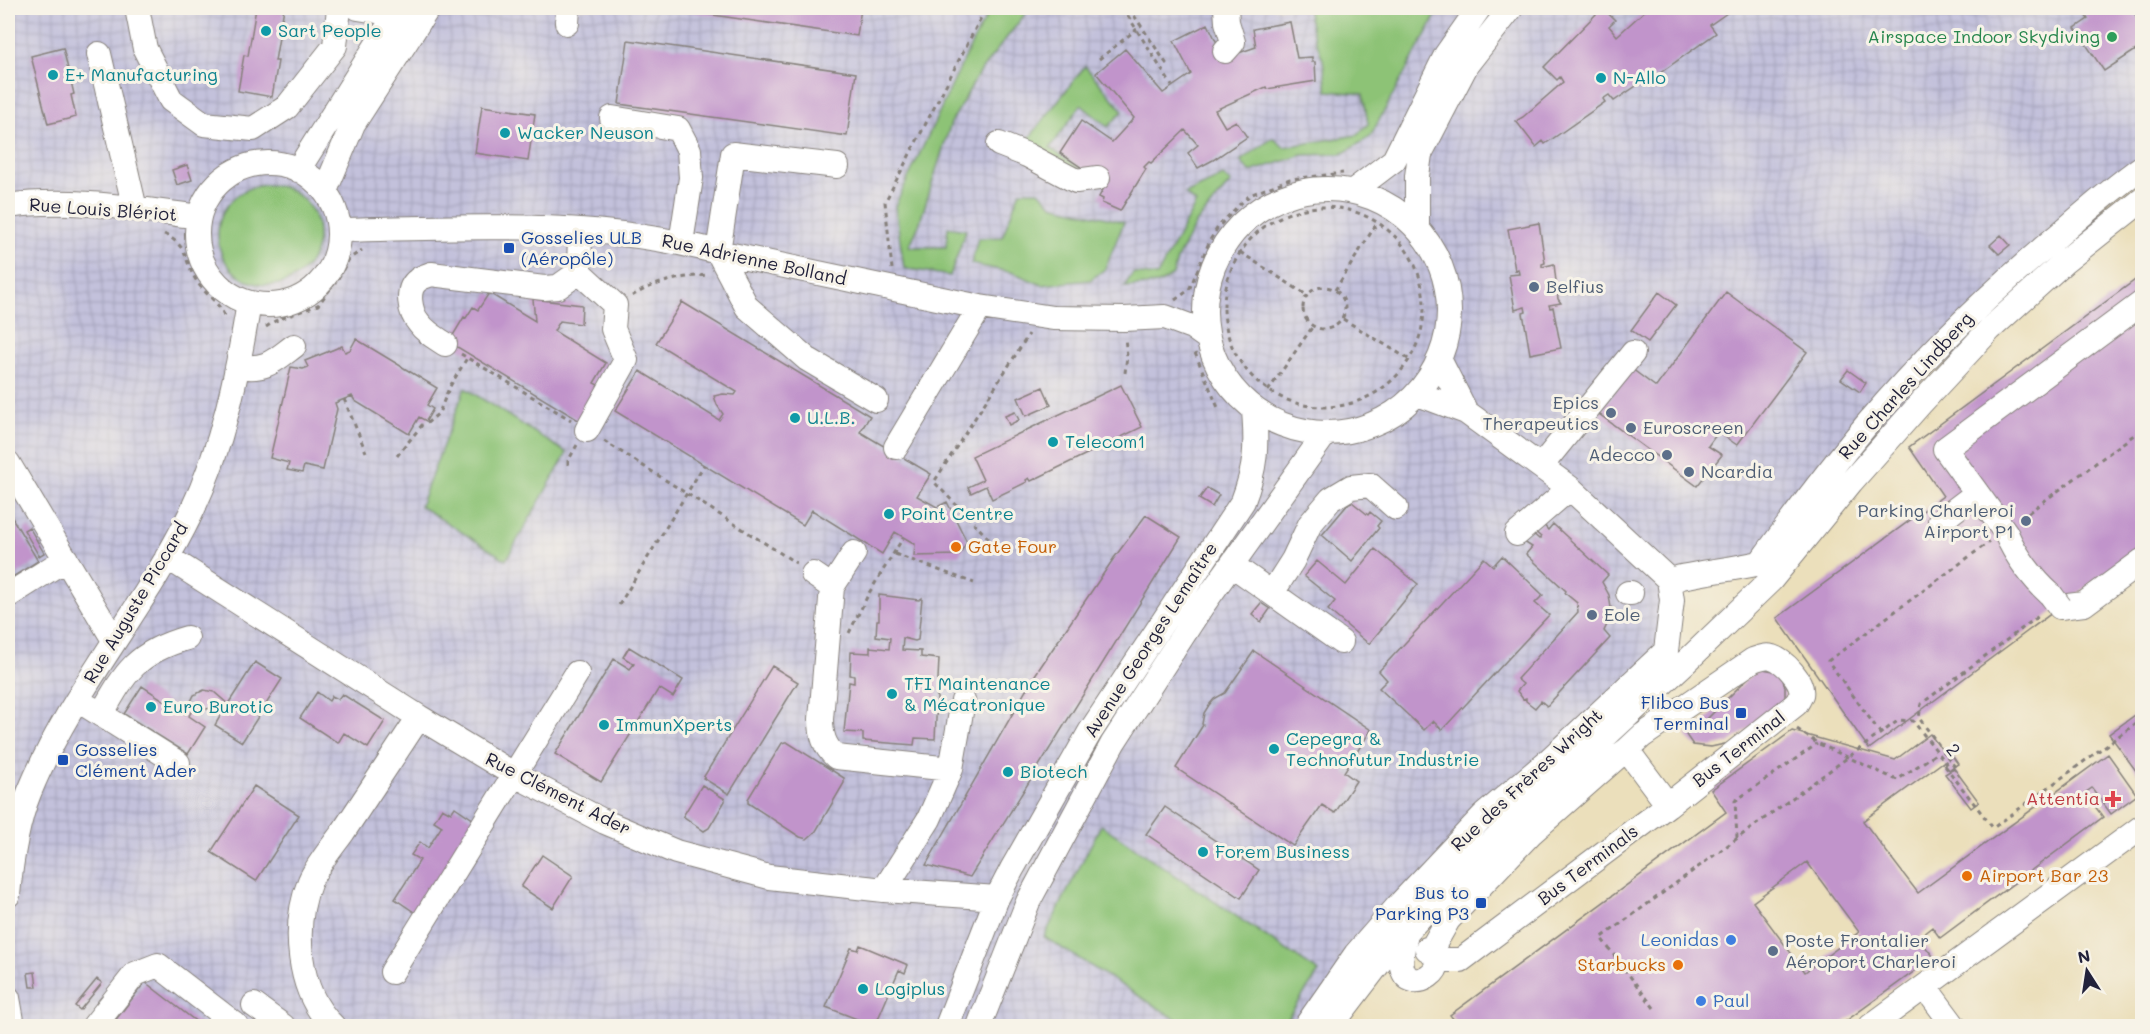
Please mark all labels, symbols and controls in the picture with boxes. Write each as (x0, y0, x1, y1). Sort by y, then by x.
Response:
place label: Sart People (278, 18, 382, 42)
marker: Sart People (259, 24, 273, 38)
place label: Airspace Indoor Skydiving (1868, 24, 2100, 48)
marker: Airspace Indoor Skydiving (2105, 30, 2119, 44)
place label: E+ Manufacturing (65, 62, 218, 86)
place label: N-Allo (1613, 65, 1666, 89)
marker: E+ Manufacturing (46, 68, 60, 82)
marker: N-Allo (1594, 71, 1608, 85)
place label: Wacker Neuson (517, 120, 654, 144)
marker: Wacker Neuson (498, 126, 512, 140)
street label: Rue Louis Blériot (28, 192, 178, 226)
place label: Gosselies ULB (Aéropôle) (521, 225, 642, 270)
street label: Rue Adrienne Bolland (660, 228, 849, 290)
marker: Gosselies ULB (Aéropôle) (502, 241, 516, 255)
place label: Belfius (1546, 274, 1604, 298)
marker: Belfius (1527, 280, 1541, 294)
street label: Rue Charles Lindberg (1833, 307, 1978, 464)
place label: Epics Therapeutics (1483, 390, 1599, 435)
place label: U.L.B. (807, 405, 856, 429)
marker: Epics Therapeutics (1604, 406, 1618, 420)
marker: U.L.B. (788, 411, 802, 425)
place label: Euroscreen (1643, 415, 1744, 439)
marker: Euroscreen (1624, 421, 1638, 435)
place label: Telecom1 (1065, 429, 1145, 453)
marker: Telecom1 (1046, 435, 1060, 449)
place label: Adecco (1588, 442, 1655, 466)
marker: Adecco (1660, 448, 1674, 462)
place label: Ncardia (1701, 459, 1773, 483)
marker: Ncardia (1682, 465, 1696, 479)
place label: Parking Charleroi Airport P1 (1857, 498, 2014, 543)
place label: Point Centre (901, 501, 1014, 525)
marker: Point Centre (882, 507, 896, 521)
marker: Parking Charleroi Airport P1 (2019, 514, 2033, 528)
street label: Rue Auguste Piccard (78, 518, 193, 687)
place label: Gate Four (968, 534, 1057, 558)
street label: Avenue Georges Lemaître (1078, 537, 1222, 742)
marker: Gate Four (949, 540, 963, 554)
place label: Eole (1604, 602, 1641, 626)
marker: Eole (1585, 608, 1599, 622)
place label: TFI Maintenance & Mécatronique (904, 671, 1051, 716)
marker: TFI Maintenance & Mécatronique (885, 687, 899, 701)
place label: Flibco Bus Terminal (1641, 690, 1729, 735)
place label: Euro Burotic (163, 694, 273, 718)
marker: Euro Burotic (144, 700, 158, 714)
street label: Rue des Frères Wright (1445, 703, 1607, 856)
street label: Bus Terminal (1687, 704, 1790, 792)
marker: Flibco Bus Terminal (1734, 706, 1748, 720)
place label: ImmunXperts (616, 712, 732, 736)
marker: ImmunXperts (597, 718, 611, 732)
place label: Cepegra & Technofutur Industrie (1286, 726, 1479, 771)
place label: Gosselies Clément Ader (75, 737, 197, 782)
street label: 2 (1941, 738, 1966, 761)
marker: Cepegra & Technofutur Industrie (1267, 742, 1281, 756)
street label: Rue Clément Ader (482, 746, 635, 840)
marker: Gosselies Clément Ader (56, 753, 70, 767)
place label: Biotech (1020, 759, 1087, 783)
marker: Biotech (1001, 765, 1015, 779)
place label: Attentia (2026, 786, 2100, 810)
marker: Attentia (2104, 790, 2122, 808)
street label: Bus Terminals (1532, 818, 1643, 910)
place label: Forem Business (1215, 839, 1350, 863)
marker: Forem Business (1196, 845, 1210, 859)
place label: Airport Bar 23 (1979, 863, 2108, 887)
marker: Airport Bar 23 (1960, 869, 1974, 883)
place label: Bus to Parking P3 (1375, 880, 1469, 925)
marker: Bus to Parking P3 (1474, 896, 1488, 910)
place label: Leonidas (1641, 927, 1719, 951)
place label: Poste Frontalier Aéroport Charleroi (1785, 928, 1956, 973)
marker: Leonidas (1724, 933, 1738, 947)
north arrow (2057, 941, 2117, 1001)
marker: Poste Frontalier Aéroport Charleroi (1766, 944, 1780, 958)
text: N (2076, 944, 2092, 967)
place label: Starbucks (1577, 952, 1666, 976)
marker: Starbucks (1671, 958, 1685, 972)
place label: Logiplus (875, 976, 945, 1000)
marker: Logiplus (856, 982, 870, 996)
place label: Paul (1713, 988, 1750, 1012)
marker: Paul (1694, 994, 1708, 1008)

